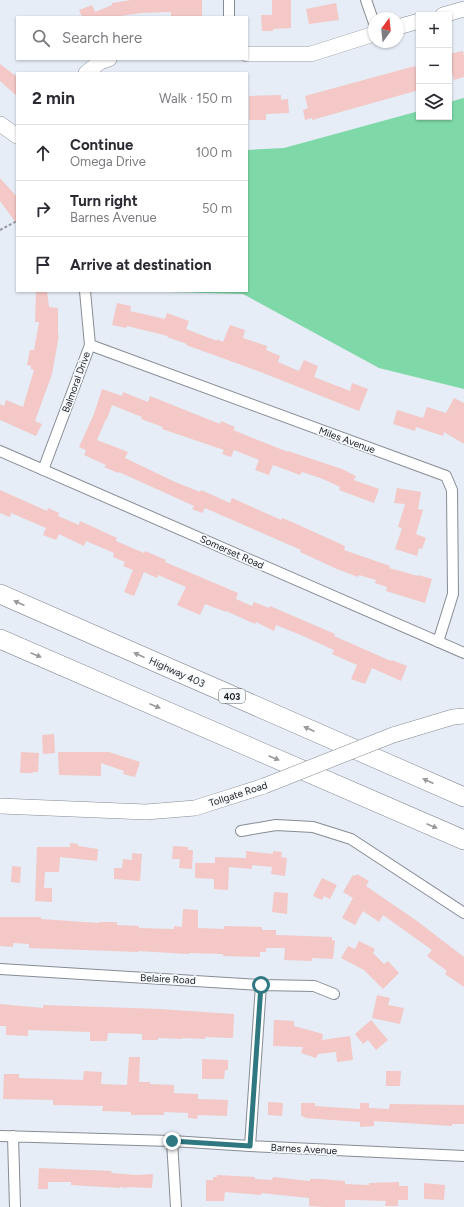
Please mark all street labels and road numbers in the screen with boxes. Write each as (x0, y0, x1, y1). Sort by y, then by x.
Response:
street label: Balmoral Drive (59, 349, 93, 414)
street label: Miles Avenue (317, 424, 378, 456)
street label: Somerset Road (198, 532, 266, 572)
street label: Highway 403 (147, 654, 207, 690)
road number: 403 (219, 689, 245, 703)
street label: Tollgate Road (207, 778, 269, 810)
street label: Belaire Road (140, 971, 196, 987)
street label: Barnes Avenue (270, 1141, 338, 1157)

